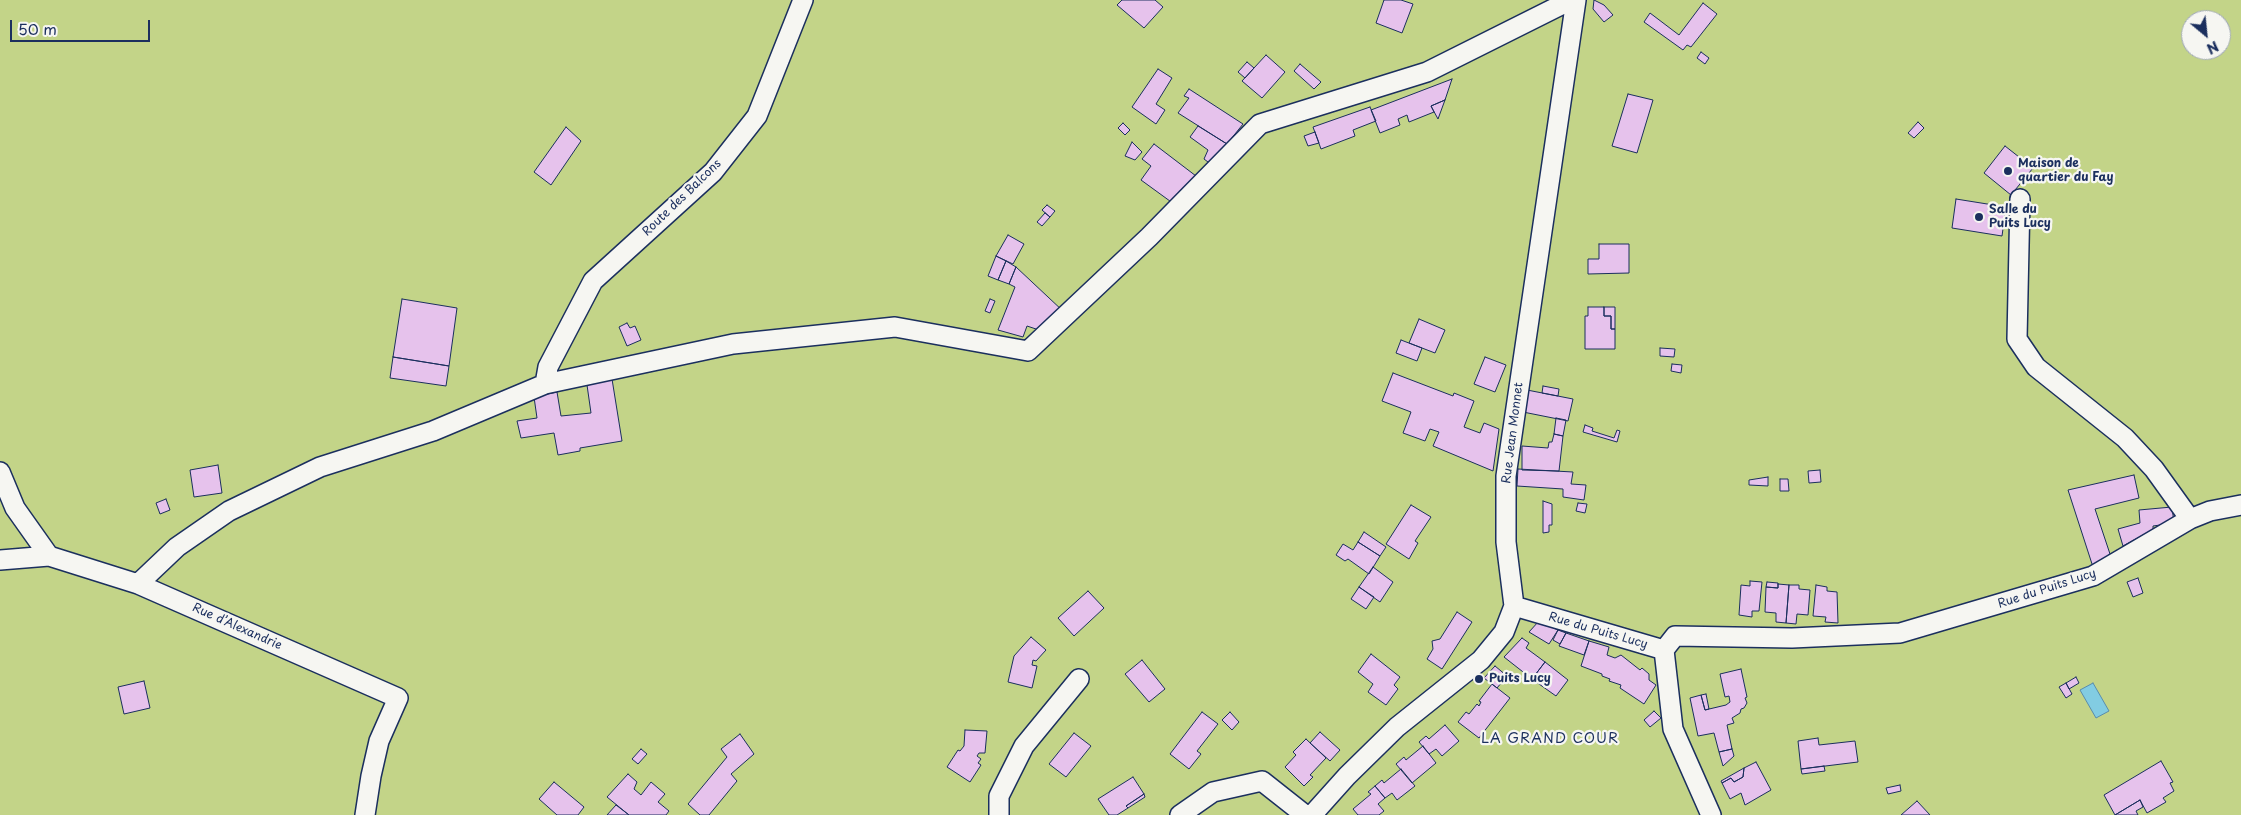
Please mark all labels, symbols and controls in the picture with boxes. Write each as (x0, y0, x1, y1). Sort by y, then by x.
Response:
scale bar (12, 10, 152, 42)
north arrow (2181, 10, 2231, 60)
text: 50 m (18, 17, 57, 40)
text: N (2203, 36, 2223, 60)
street label: Route des Balcons (640, 157, 724, 239)
place label: Maison de quartier du Fay (2018, 157, 2114, 185)
marker: Maison de quartier du Fay (2002, 165, 2014, 177)
place label: Salle du Puits Lucy (1989, 203, 2051, 231)
marker: Salle du Puits Lucy (1973, 211, 1985, 223)
street label: Rue Jean Monnet (1500, 382, 1526, 484)
street label: Rue du Puits Lucy (1996, 566, 2098, 612)
street label: Rue d’Alexandrie (190, 601, 284, 653)
street label: Rue du Puits Lucy (1547, 610, 1649, 652)
place label: Puits Lucy (1489, 672, 1551, 686)
marker: Puits Lucy (1473, 673, 1485, 685)
district label: LA GRAND COUR (1480, 731, 1620, 747)

